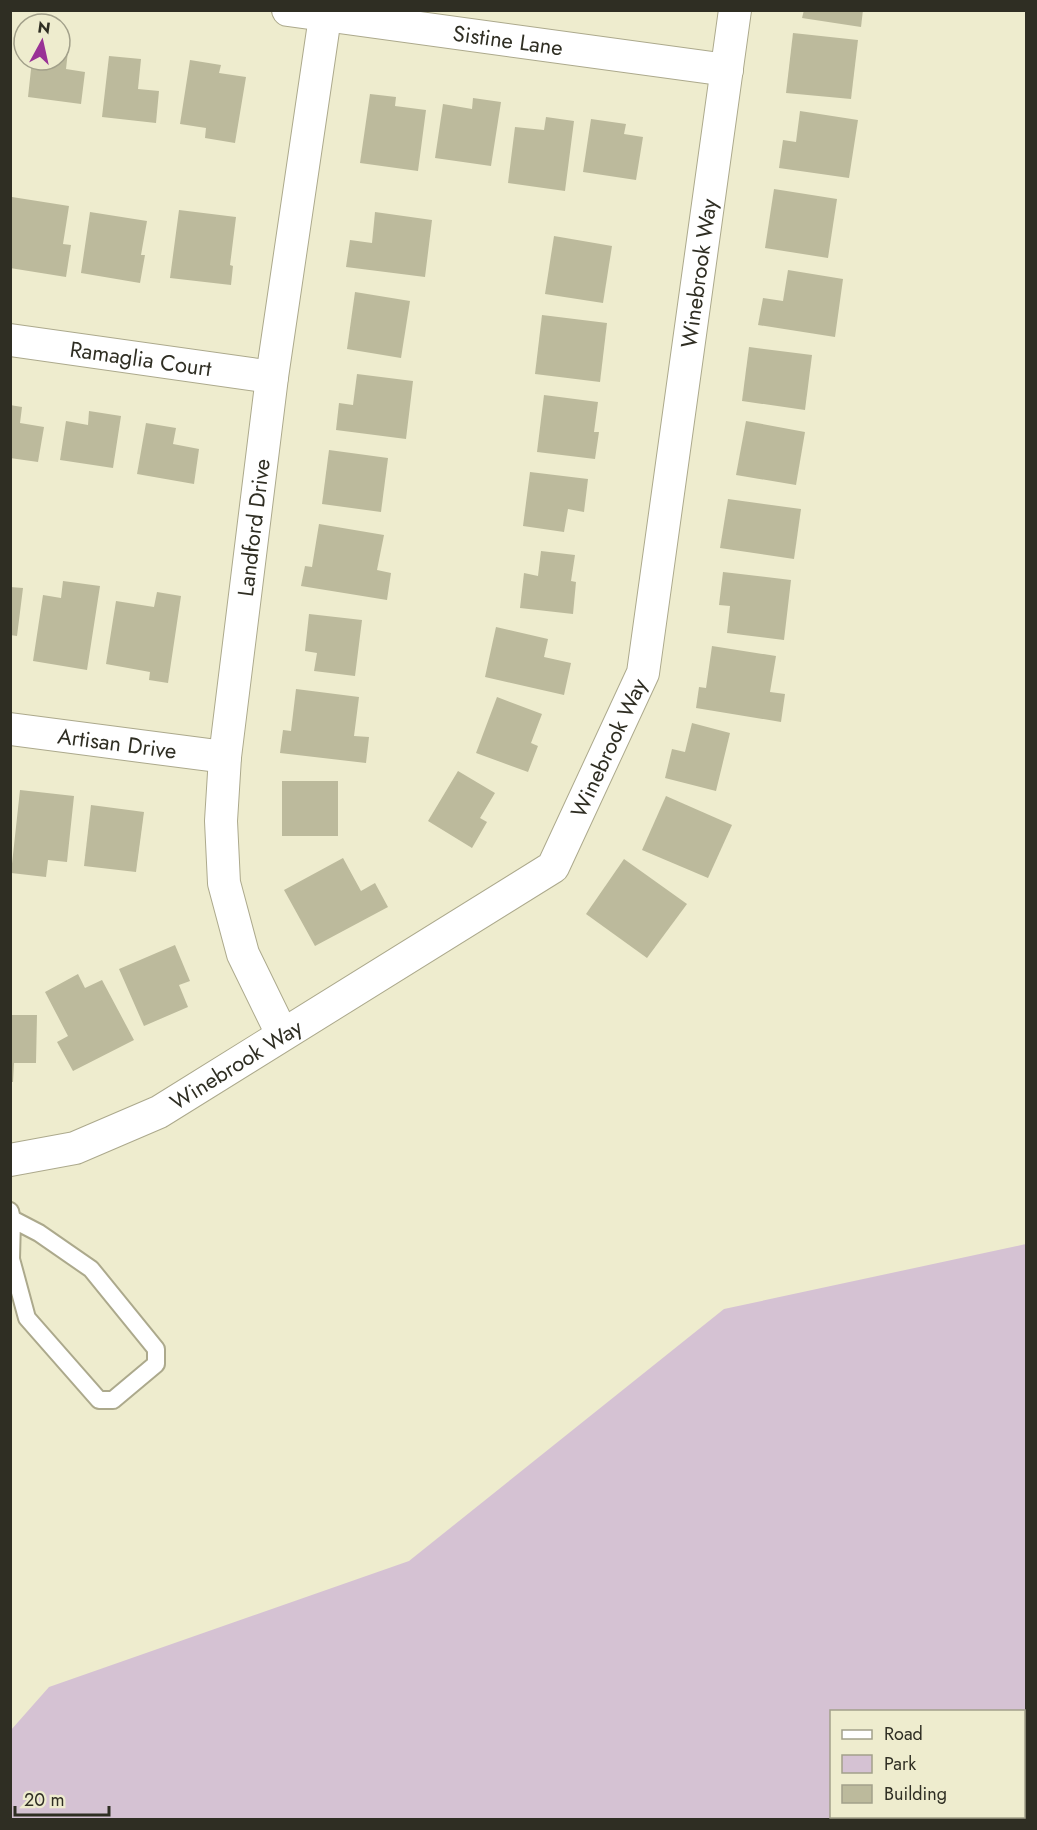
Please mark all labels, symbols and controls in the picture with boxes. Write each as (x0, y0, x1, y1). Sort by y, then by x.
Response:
north arrow (12, 12, 72, 72)
text: N (36, 15, 52, 40)
street label: Sistine Lane (451, 17, 565, 63)
street label: Winebrook Way (672, 196, 725, 350)
street label: Ramaglia Court (68, 333, 214, 384)
street label: Landford Drive (229, 457, 278, 598)
street label: Winebrook Way (562, 672, 655, 823)
street label: Artisan Drive (56, 719, 179, 767)
street label: Winebrook Way (164, 1011, 308, 1117)
legend (830, 1710, 1025, 1818)
text: Road (884, 1721, 923, 1747)
text: Park (884, 1751, 916, 1777)
scale bar (15, 1779, 110, 1817)
text: Building (884, 1781, 947, 1807)
text: 20 m (24, 1787, 64, 1813)

